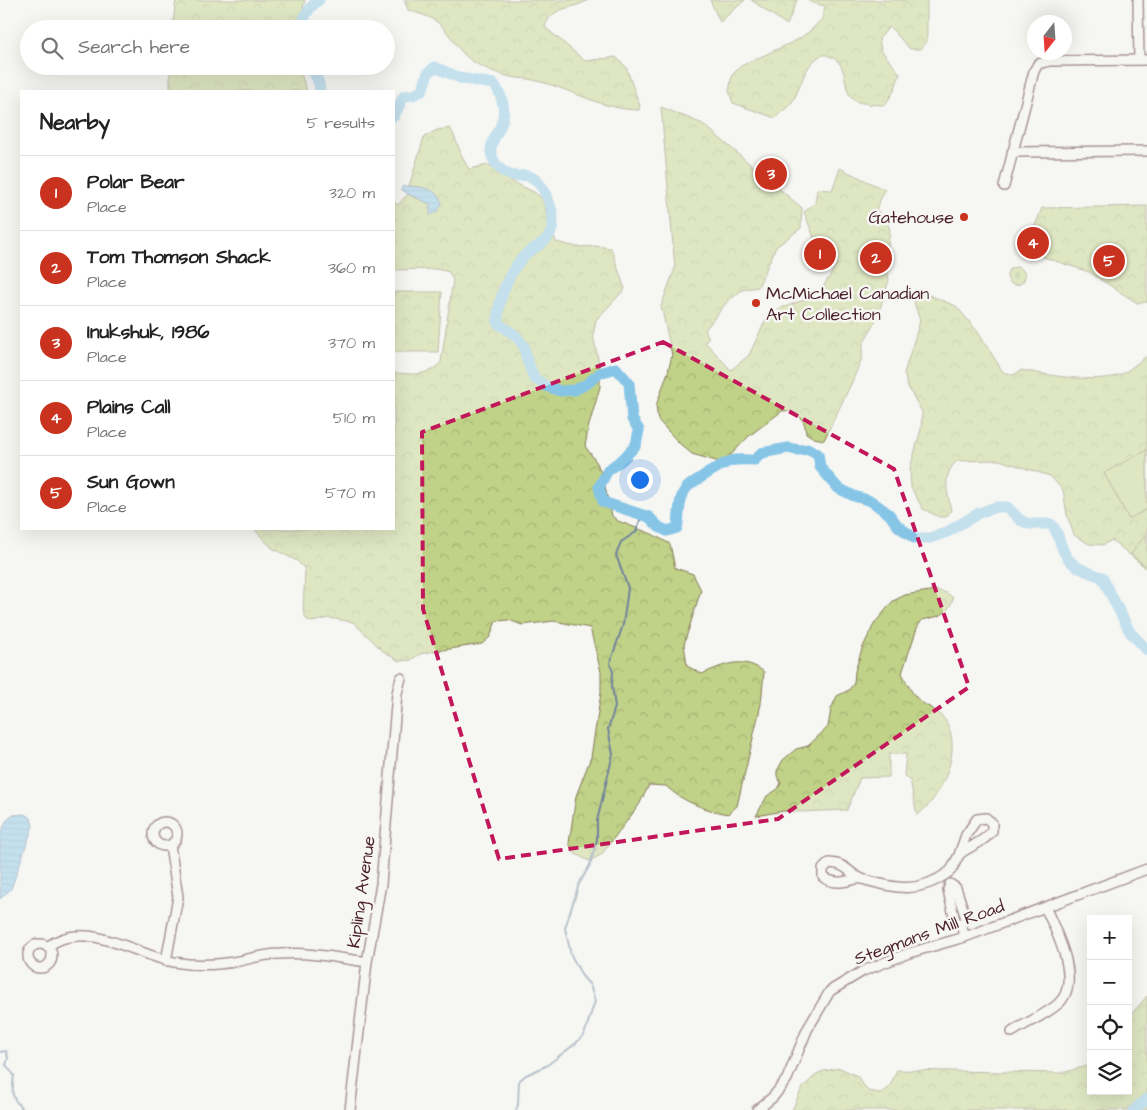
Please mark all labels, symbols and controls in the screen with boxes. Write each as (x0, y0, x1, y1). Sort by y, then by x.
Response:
north arrow (1027, 15, 1072, 60)
search box (20, 20, 395, 75)
icon: search (38, 34, 66, 62)
text: Search here (78, 34, 190, 61)
text: Nearby (40, 108, 110, 137)
text: 5 results (307, 112, 375, 134)
pin: 3 (755, 155, 787, 193)
text: Polar Bear (87, 169, 185, 196)
text: 1 (55, 182, 57, 204)
text: 320 m (329, 182, 375, 204)
text: Place (87, 196, 127, 218)
place label: Gatehouse (868, 205, 954, 230)
marker: Gatehouse (958, 211, 970, 223)
pin: 4 (1017, 224, 1049, 262)
pin: 1 (804, 235, 836, 273)
pin: 2 (860, 239, 892, 277)
pin: 5 (1093, 242, 1125, 280)
text: Tom Thomson Shack (87, 244, 271, 271)
text: 2 (51, 257, 61, 279)
text: 360 m (328, 257, 375, 279)
text: Place (87, 271, 127, 293)
place label: McMichael Canadian Art Collection (766, 281, 929, 327)
marker: McMichael Canadian Art Collection (750, 297, 762, 309)
text: Inukshuk, 1986 (87, 319, 209, 346)
text: 3 (52, 332, 60, 354)
text: 370 m (328, 332, 375, 354)
text: Place (87, 346, 127, 368)
text: Plains Call (87, 394, 170, 421)
text: 4 (51, 407, 61, 429)
text: 510 m (333, 407, 375, 429)
text: Place (87, 421, 127, 443)
your location (627, 467, 653, 493)
text: Sun Gown (87, 469, 175, 496)
text: 5 (50, 482, 62, 504)
text: 570 m (325, 482, 375, 504)
text: Place (87, 496, 127, 518)
street label: Kipling Avenue (341, 834, 383, 950)
street label: Stegmans Mill Road (851, 894, 1008, 972)
map controls (1087, 915, 1132, 1095)
button: + (1087, 915, 1132, 960)
button: − (1087, 960, 1132, 1005)
button: locate (1087, 1005, 1132, 1050)
button: layers (1087, 1050, 1132, 1095)

